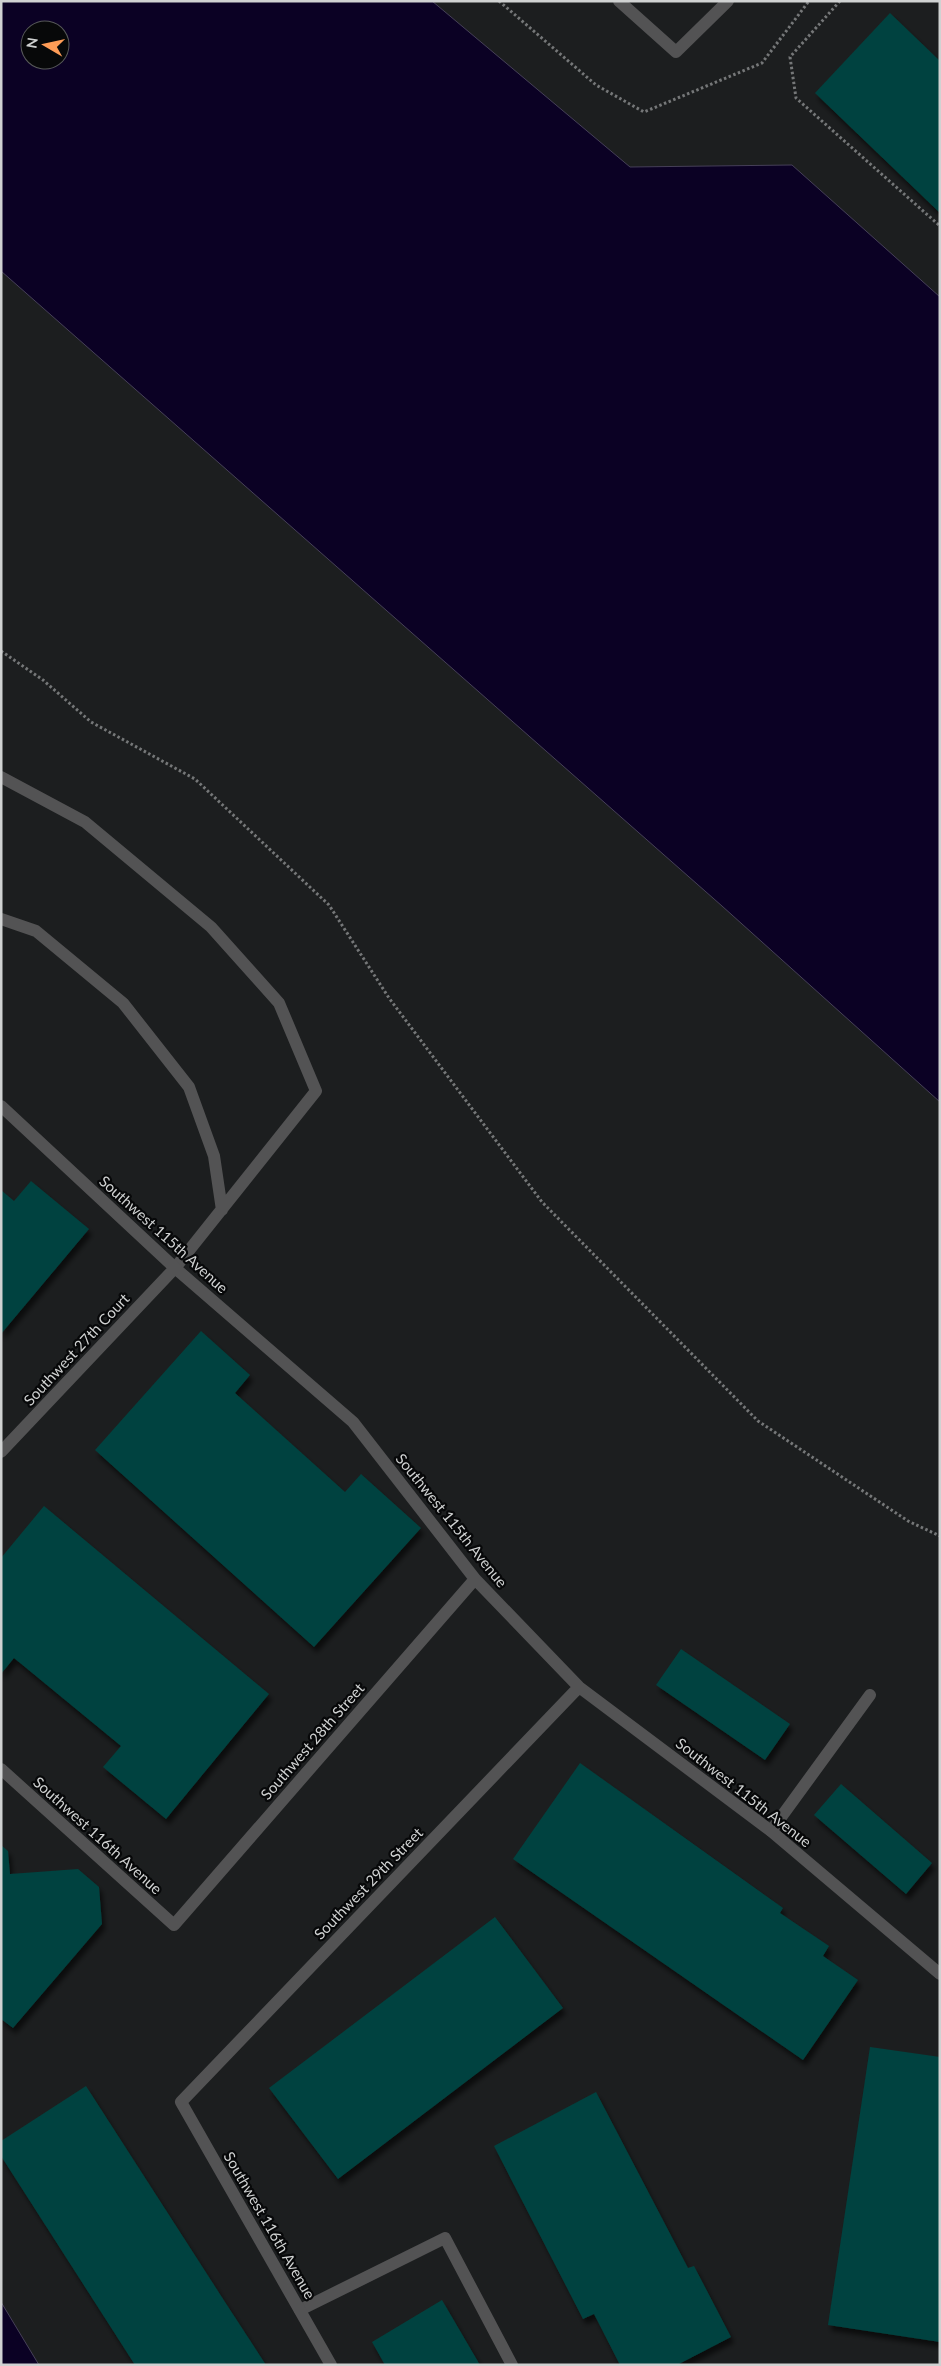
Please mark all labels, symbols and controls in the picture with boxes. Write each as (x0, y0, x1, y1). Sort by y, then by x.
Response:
north arrow (20, 20, 70, 70)
text: N (22, 36, 41, 50)
street label: Southwest 115th Avenue (96, 1171, 232, 1297)
street label: Southwest 27th Court (19, 1289, 133, 1409)
street label: Southwest 115th Avenue (393, 1450, 512, 1591)
street label: Southwest 28th Street (257, 1679, 368, 1803)
street label: Southwest 115th Avenue (673, 1734, 815, 1850)
street label: Southwest 116th Avenue (30, 1772, 166, 1898)
street label: Southwest 29th Street (310, 1823, 426, 1943)
street label: Southwest 116th Avenue (220, 2148, 320, 2302)

